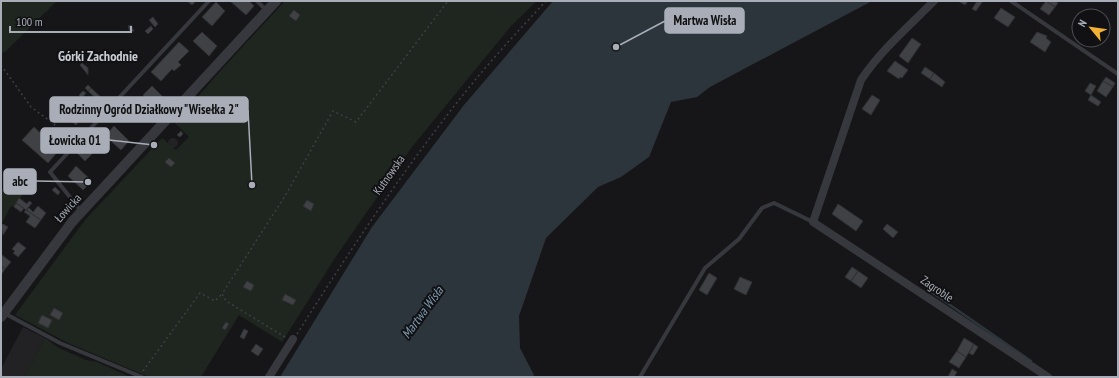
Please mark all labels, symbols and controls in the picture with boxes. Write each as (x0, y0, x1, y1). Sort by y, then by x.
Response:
scale bar (10, 8, 131, 34)
callout: Martwa Wisła (665, 8, 744, 33)
north arrow (1071, 8, 1111, 48)
text: Martwa Wisła (674, 12, 736, 29)
text: 100 m (16, 14, 43, 29)
text: N (1075, 17, 1090, 29)
district label: Górki Zachodnie (58, 47, 138, 65)
callout: Rodzinny Ogród Działkowy "Wisełka 2" (50, 97, 248, 122)
text: Rodzinny Ogród Działkowy "Wisełka 2" (59, 101, 239, 118)
callout: Łowicka 01 (41, 128, 109, 153)
text: Łowicka 01 (49, 132, 101, 149)
street label: Kutnowska (370, 152, 408, 197)
callout: abc (4, 169, 36, 194)
text: abc (12, 173, 28, 190)
street label: Łowicka (51, 190, 84, 225)
street label: Zagroble (918, 272, 957, 305)
water label: Martwa Wisła (398, 282, 448, 342)

